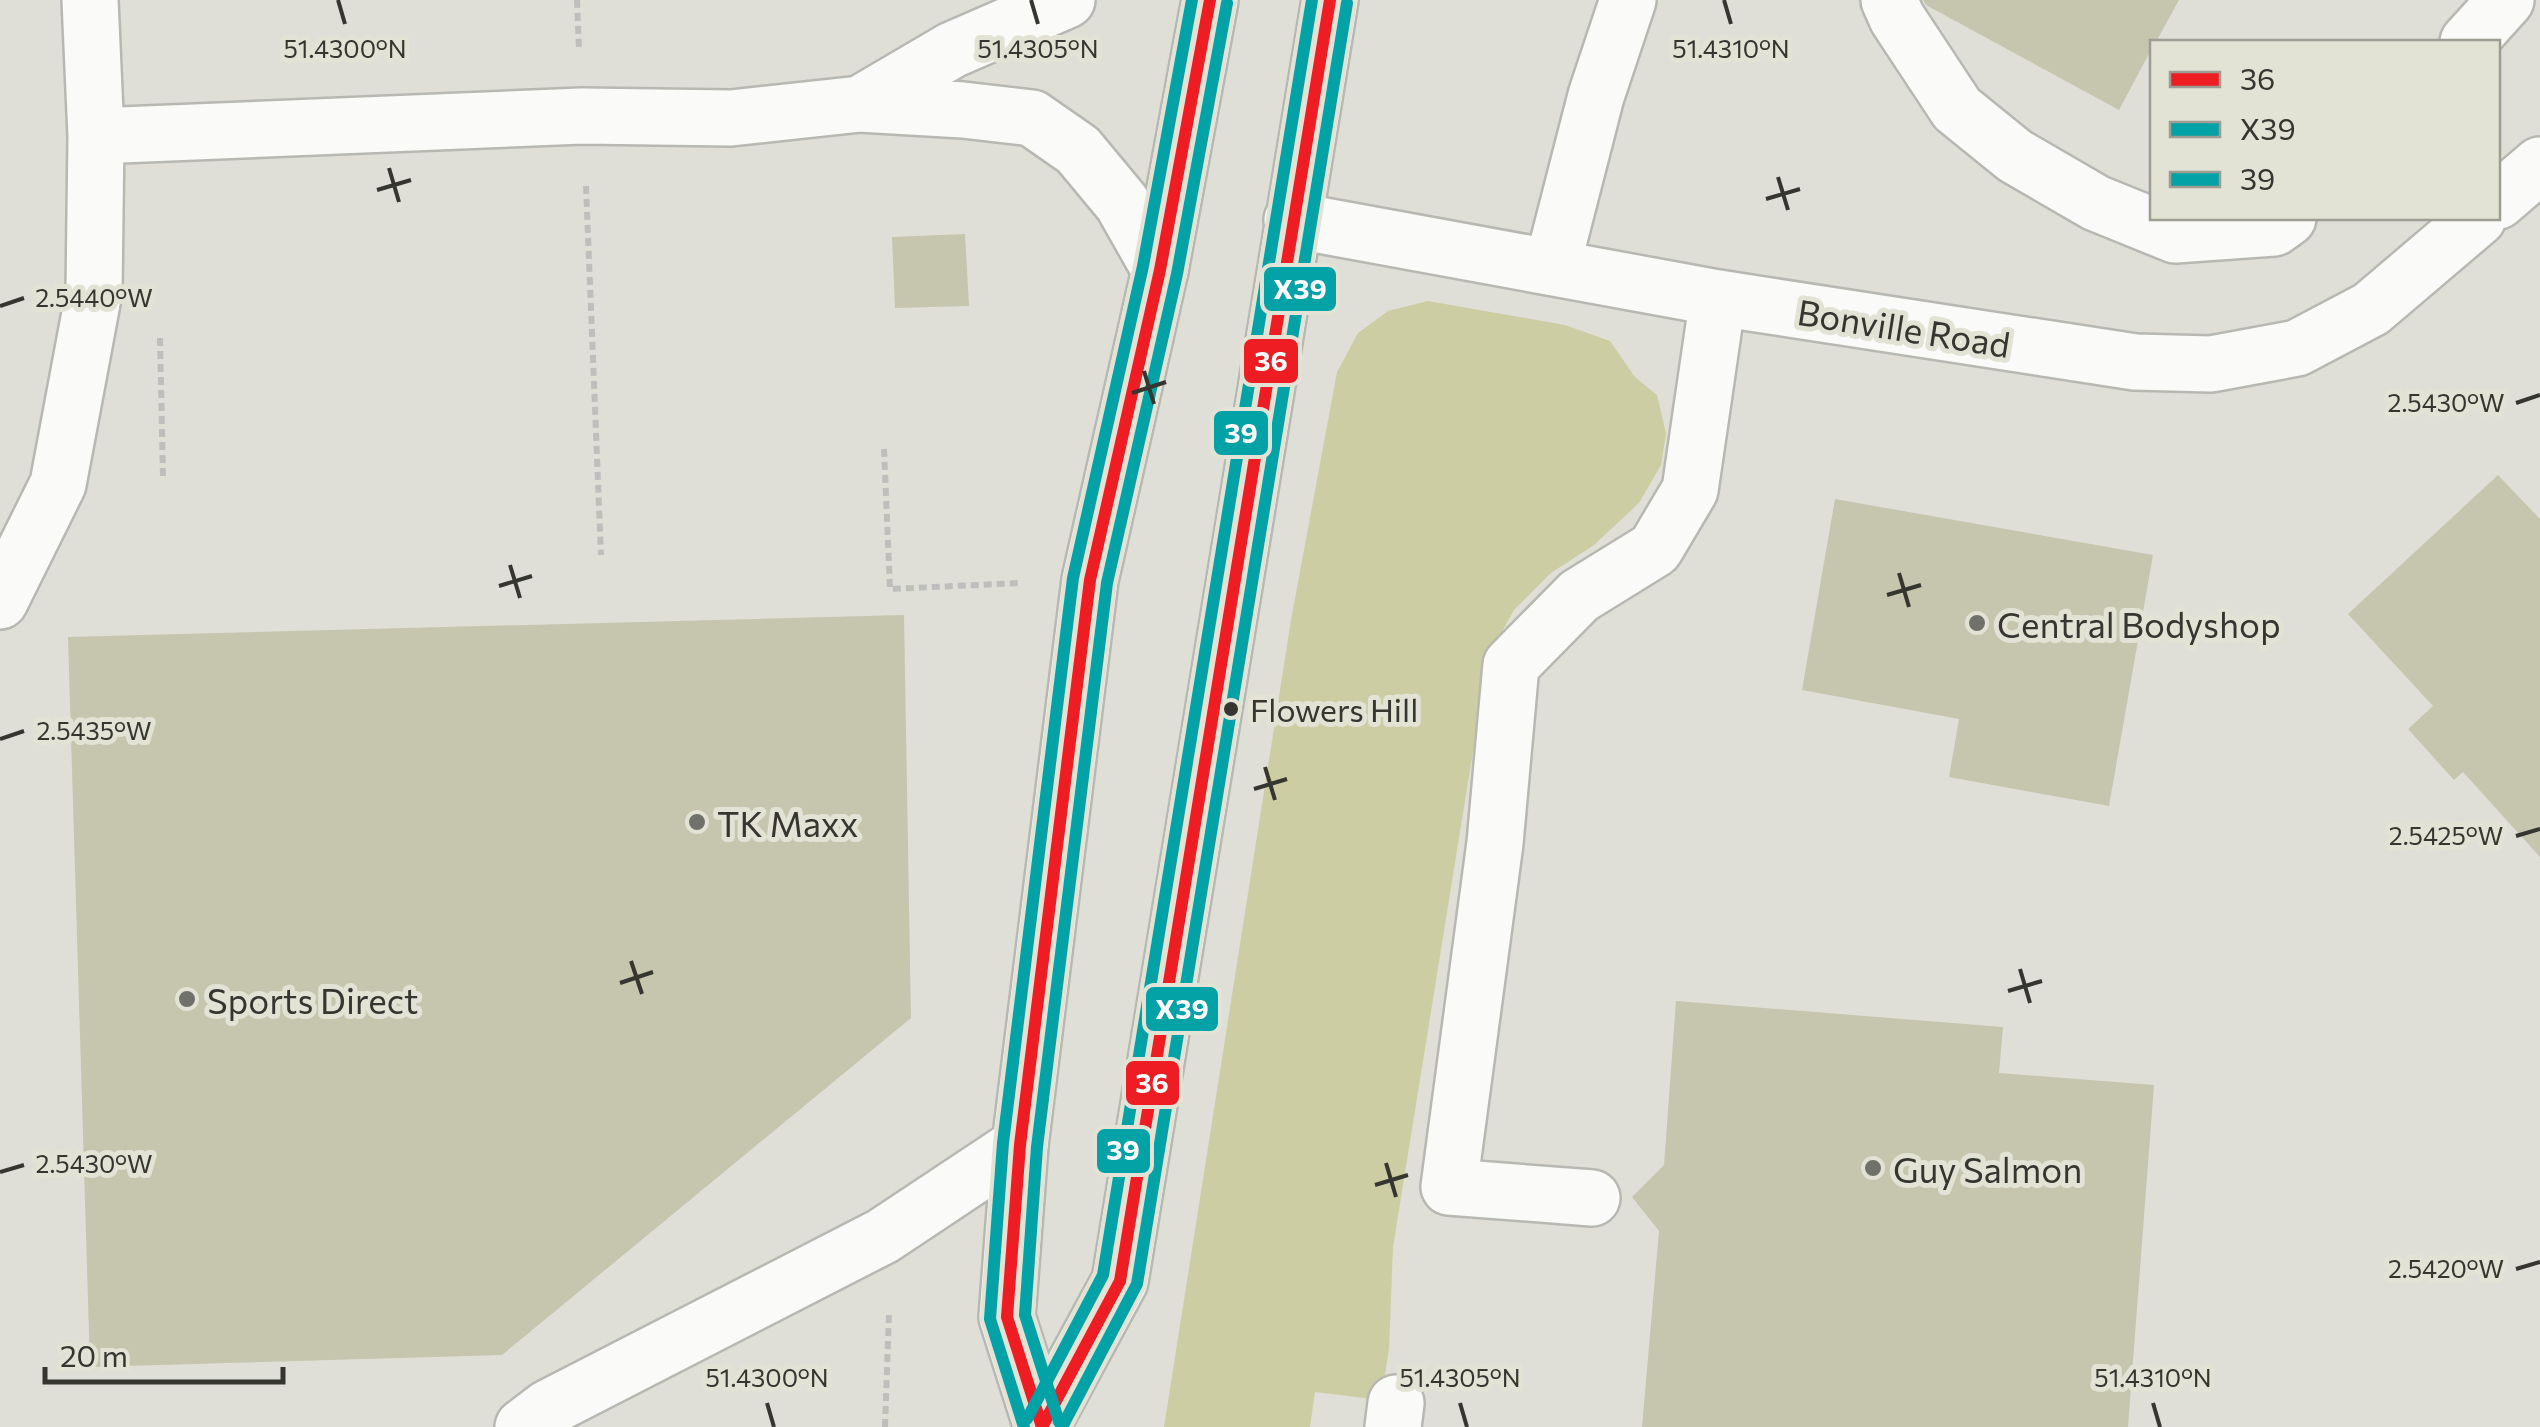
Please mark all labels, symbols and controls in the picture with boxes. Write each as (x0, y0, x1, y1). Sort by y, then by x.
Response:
text: 51.4300°N (283, 33, 407, 63)
text: 51.4305°N (977, 33, 1099, 63)
text: 51.4310°N (1672, 33, 1790, 63)
legend (2150, 40, 2500, 220)
text: 36 (2240, 59, 2275, 96)
text: X39 (2240, 109, 2296, 146)
text: 39 (2240, 159, 2275, 196)
line badge: X39 (1262, 265, 1338, 313)
text: X39 (1273, 271, 1327, 305)
text: 2.5440°W (35, 282, 153, 312)
street label: Bonville Road (1795, 289, 2013, 365)
line badge: 36 (1242, 337, 1300, 385)
text: 36 (1254, 343, 1288, 377)
text: 2.5430°W (2388, 387, 2504, 417)
line badge: 39 (1212, 409, 1270, 457)
text: 39 (1224, 415, 1258, 449)
place label: Central Bodyshop (1997, 602, 2281, 645)
marker: Central Bodyshop (1966, 612, 1988, 634)
place label: Flowers Hill (1250, 689, 1418, 729)
marker: Flowers Hill (1221, 699, 1241, 719)
text: 2.5435°W (36, 715, 152, 745)
place label: TK Maxx (717, 801, 858, 844)
marker: TK Maxx (686, 811, 708, 833)
text: 2.5425°W (2389, 820, 2503, 850)
place label: Sports Direct (207, 978, 418, 1021)
line badge: X39 (1144, 985, 1220, 1033)
marker: Sports Direct (176, 988, 198, 1010)
text: X39 (1155, 991, 1209, 1025)
line badge: 36 (1124, 1059, 1181, 1107)
text: 36 (1135, 1065, 1169, 1099)
line badge: 39 (1095, 1127, 1152, 1175)
text: 39 (1106, 1132, 1140, 1166)
place label: Guy Salmon (1893, 1147, 2082, 1190)
text: 2.5430°W (36, 1148, 152, 1178)
marker: Guy Salmon (1862, 1157, 1884, 1179)
text: 2.5420°W (2388, 1253, 2504, 1283)
scale bar (45, 1322, 282, 1384)
text: 20 m (60, 1336, 128, 1373)
text: 51.4300°N (705, 1362, 829, 1392)
text: 51.4305°N (1399, 1362, 1521, 1392)
text: 51.4310°N (2094, 1362, 2212, 1392)

